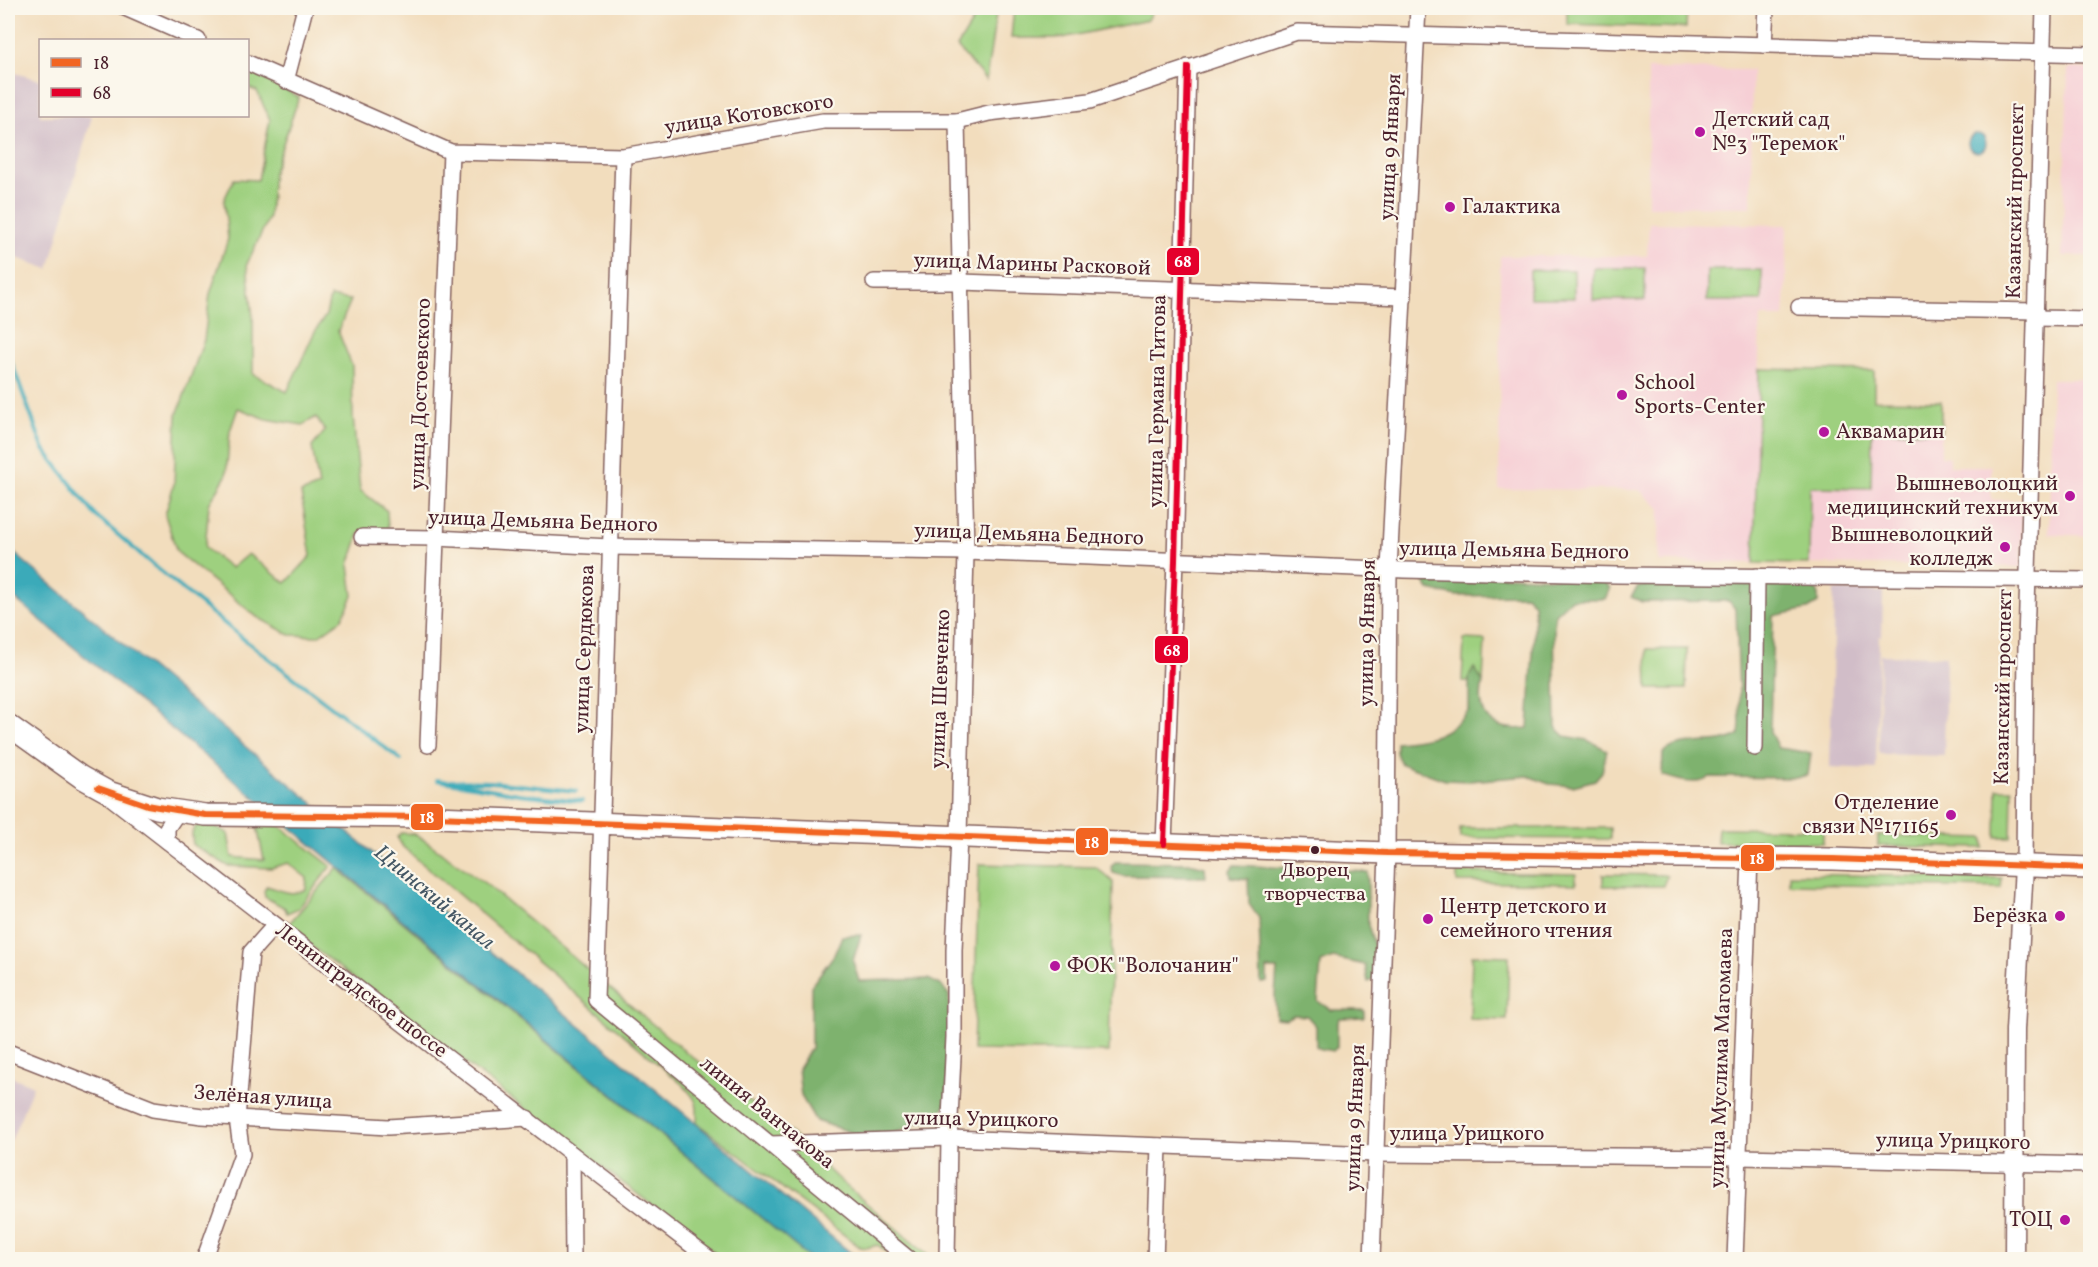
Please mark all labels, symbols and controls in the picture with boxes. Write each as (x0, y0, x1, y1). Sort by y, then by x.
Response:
legend (39, 39, 249, 117)
text: 18 (93, 52, 109, 77)
street label: улица 9 Января (1373, 73, 1409, 221)
text: 68 (93, 82, 111, 107)
street label: улица Котовского (662, 87, 836, 143)
street label: Казанский проспект (2000, 102, 2032, 299)
place label: Детский сад №3 "Теремок" (1712, 106, 1845, 159)
marker: Детский сад №3 "Теремок" (1693, 125, 1707, 139)
place label: Галактика (1462, 193, 1561, 222)
marker: Галактика (1443, 200, 1457, 214)
street label: улица Марины Расковой (913, 246, 1151, 284)
line badge: 68 (1166, 247, 1200, 276)
text: 68 (1174, 252, 1192, 274)
street label: улица Германа Титова (1142, 294, 1174, 508)
street label: улица Достоевского (403, 297, 439, 491)
place label: School Sports-Center (1634, 369, 1765, 422)
marker: School Sports-Center (1615, 388, 1629, 402)
place label: Аквамарин (1836, 418, 1945, 447)
marker: Аквамарин (1817, 425, 1831, 439)
place label: Вышневолоцкий медицинский техникум (1827, 470, 2058, 523)
marker: Вышневолоцкий медицинский техникум (2063, 489, 2077, 503)
street label: улица Демьяна Бедного (428, 503, 658, 541)
street label: улица Демьяна Бедного (914, 516, 1144, 554)
place label: Вышневолоцкий колледж (1831, 521, 1993, 574)
street label: улица Демьяна Бедного (1399, 534, 1629, 568)
marker: Вышневолоцкий колледж (1998, 540, 2012, 554)
street label: улица 9 Января (1352, 559, 1384, 707)
street label: улица Сердюкова (568, 564, 602, 734)
street label: Казанский проспект (1988, 588, 2020, 785)
street label: улица Шевченко (924, 609, 958, 769)
line badge: 68 (1154, 635, 1189, 664)
text: 68 (1163, 641, 1181, 663)
place label: Отделение связи №171165 (1802, 789, 1939, 842)
line badge: 18 (410, 803, 444, 831)
text: 18 (419, 808, 435, 830)
marker: Отделение связи №171165 (1944, 808, 1958, 822)
line badge: 18 (1075, 827, 1109, 856)
text: 18 (1084, 833, 1100, 855)
water label: Цнинский канал (367, 838, 501, 958)
marker: Дворец творчества (1309, 844, 1321, 856)
line badge: 18 (1740, 844, 1775, 872)
text: 18 (1749, 849, 1765, 871)
place label: Дворец творчества (1264, 857, 1366, 909)
place label: Центр детского и семейного чтения (1440, 893, 1613, 946)
place label: Берёзка (1972, 902, 2048, 931)
marker: Берёзка (2053, 909, 2067, 923)
marker: Центр детского и семейного чтения (1421, 912, 1435, 926)
street label: Ленинградское шоссе (269, 917, 453, 1066)
street label: улица Муслима Магомаева (1703, 927, 1741, 1189)
place label: ФОК "Волочанин" (1067, 952, 1239, 981)
marker: ФОК "Волочанин" (1048, 959, 1062, 973)
street label: улица 9 Января (1339, 1044, 1373, 1192)
street label: линия Ванчакова (693, 1049, 841, 1177)
street label: Зелёная улица (192, 1079, 334, 1117)
street label: улица Урицкого (903, 1104, 1059, 1136)
street label: улица Урицкого (1390, 1120, 1544, 1149)
street label: улица Урицкого (1875, 1126, 2031, 1158)
place label: ТОЦ (2009, 1206, 2053, 1235)
marker: ТОЦ (2058, 1213, 2072, 1227)

